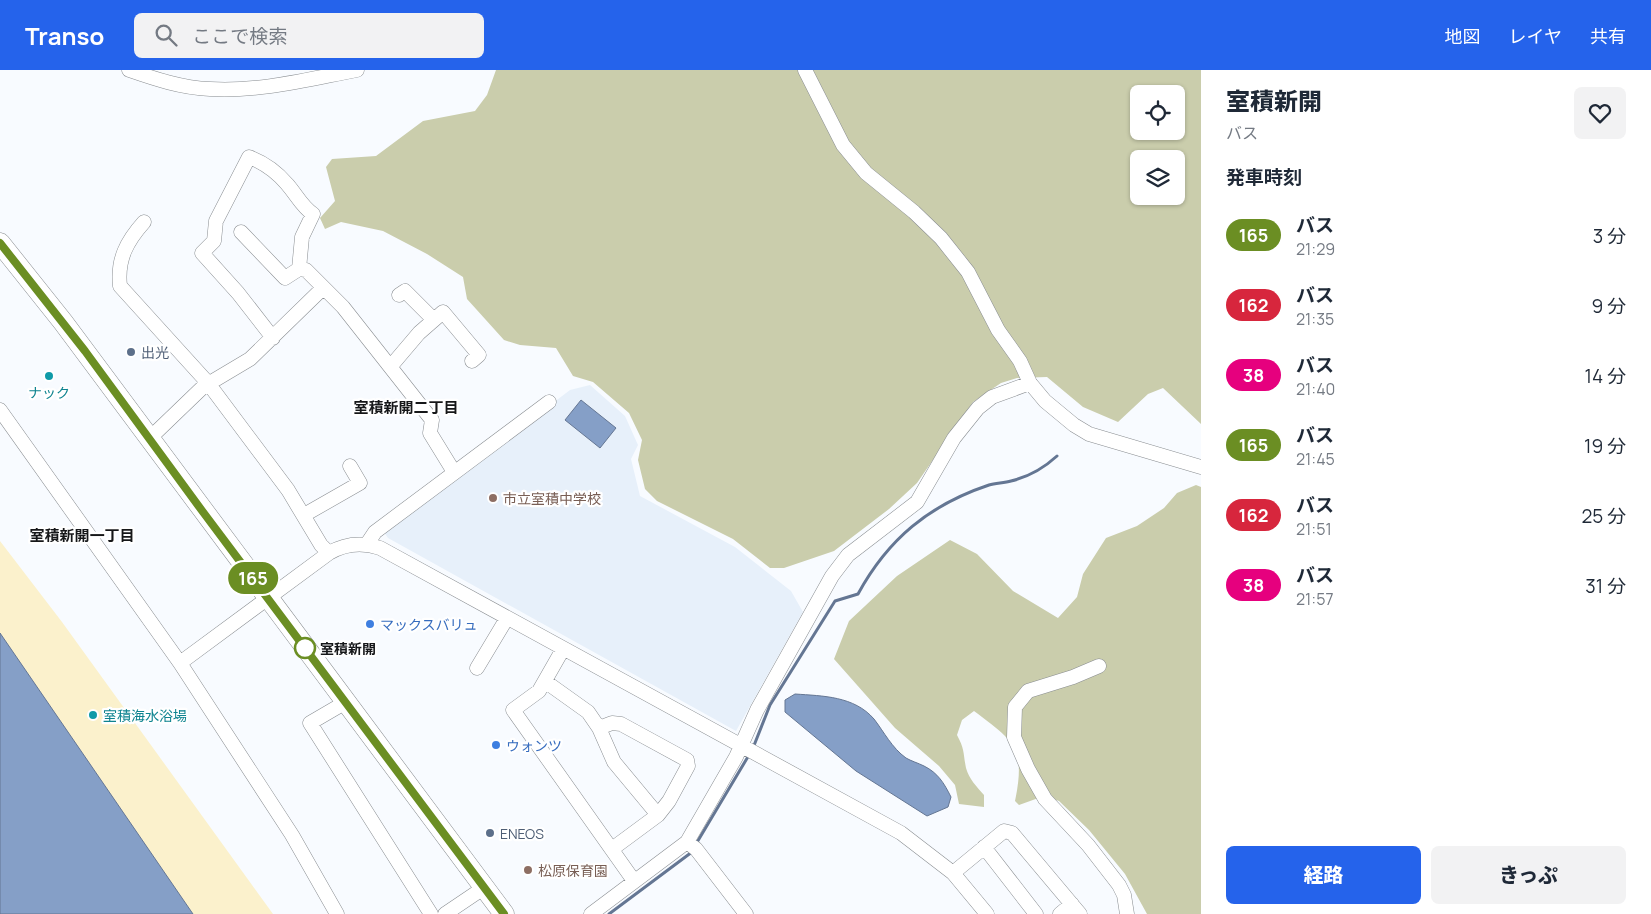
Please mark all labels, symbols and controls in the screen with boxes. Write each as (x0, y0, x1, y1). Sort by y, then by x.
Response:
search box (134, 13, 484, 58)
text: Transo (25, 19, 104, 52)
icon: search (152, 21, 180, 49)
text: ここで検索 (192, 23, 287, 49)
text: 地図 (1445, 24, 1481, 48)
text: レイヤ (1509, 24, 1562, 48)
text: 共有 (1590, 24, 1626, 48)
text: 室積新開 (1226, 84, 1322, 117)
map controls (1130, 85, 1185, 205)
button: locate (1130, 85, 1185, 140)
button: heart (1574, 87, 1626, 139)
text: バス (1226, 122, 1258, 144)
button: layers (1130, 150, 1185, 205)
text: 発車時刻 (1226, 164, 1302, 190)
text: バス (1296, 212, 1334, 238)
text: 165 (1239, 223, 1268, 247)
text: 3 分 (1593, 223, 1626, 249)
text: 21:29 (1296, 238, 1335, 260)
text: バス (1296, 282, 1334, 308)
text: 162 (1239, 293, 1268, 317)
text: 9 分 (1591, 293, 1626, 319)
text: 21:35 (1296, 308, 1334, 330)
place label: 出光 (141, 343, 169, 362)
marker: 出光 (125, 346, 137, 358)
text: バス (1296, 352, 1334, 378)
text: 38 (1243, 363, 1264, 387)
text: 14 分 (1585, 363, 1626, 389)
marker: ナック (43, 370, 55, 382)
text: 21:40 (1296, 378, 1335, 400)
place label: ナック (28, 383, 70, 402)
district label: 室積新開二丁目 (353, 397, 459, 418)
text: バス (1296, 422, 1334, 448)
text: 165 (1239, 433, 1268, 457)
text: 19 分 (1584, 433, 1626, 459)
text: 21:45 (1296, 448, 1335, 470)
place label: 市立室積中学校 (503, 489, 601, 508)
marker: 市立室積中学校 (487, 492, 499, 504)
text: バス (1296, 492, 1334, 518)
text: 162 (1239, 503, 1268, 527)
text: 25 分 (1581, 503, 1626, 529)
text: 21:51 (1296, 518, 1332, 540)
district label: 室積新開一丁目 (29, 525, 135, 546)
line badge: 165 (224, 562, 282, 594)
text: バス (1296, 562, 1334, 588)
text: 165 (238, 566, 268, 590)
text: 38 (1243, 573, 1264, 597)
text: 31 分 (1585, 573, 1626, 599)
text: 21:57 (1296, 588, 1333, 610)
place label: マックスバリュ (380, 615, 478, 634)
marker: マックスバリュ (364, 618, 376, 630)
marker: 室積新開 (294, 637, 316, 659)
place label: 室積新開 (320, 639, 376, 658)
place label: 室積海水浴場 (103, 706, 187, 725)
marker: 室積海水浴場 (87, 709, 99, 721)
place label: ウォンツ (506, 736, 562, 755)
marker: ウォンツ (490, 739, 502, 751)
place label: ENEOS (500, 824, 544, 843)
marker: ENEOS (484, 827, 496, 839)
button: 経路 (1226, 846, 1421, 904)
button: きっぷ (1431, 846, 1626, 904)
place label: 松原保育園 (538, 861, 608, 880)
marker: 松原保育園 (522, 864, 534, 876)

